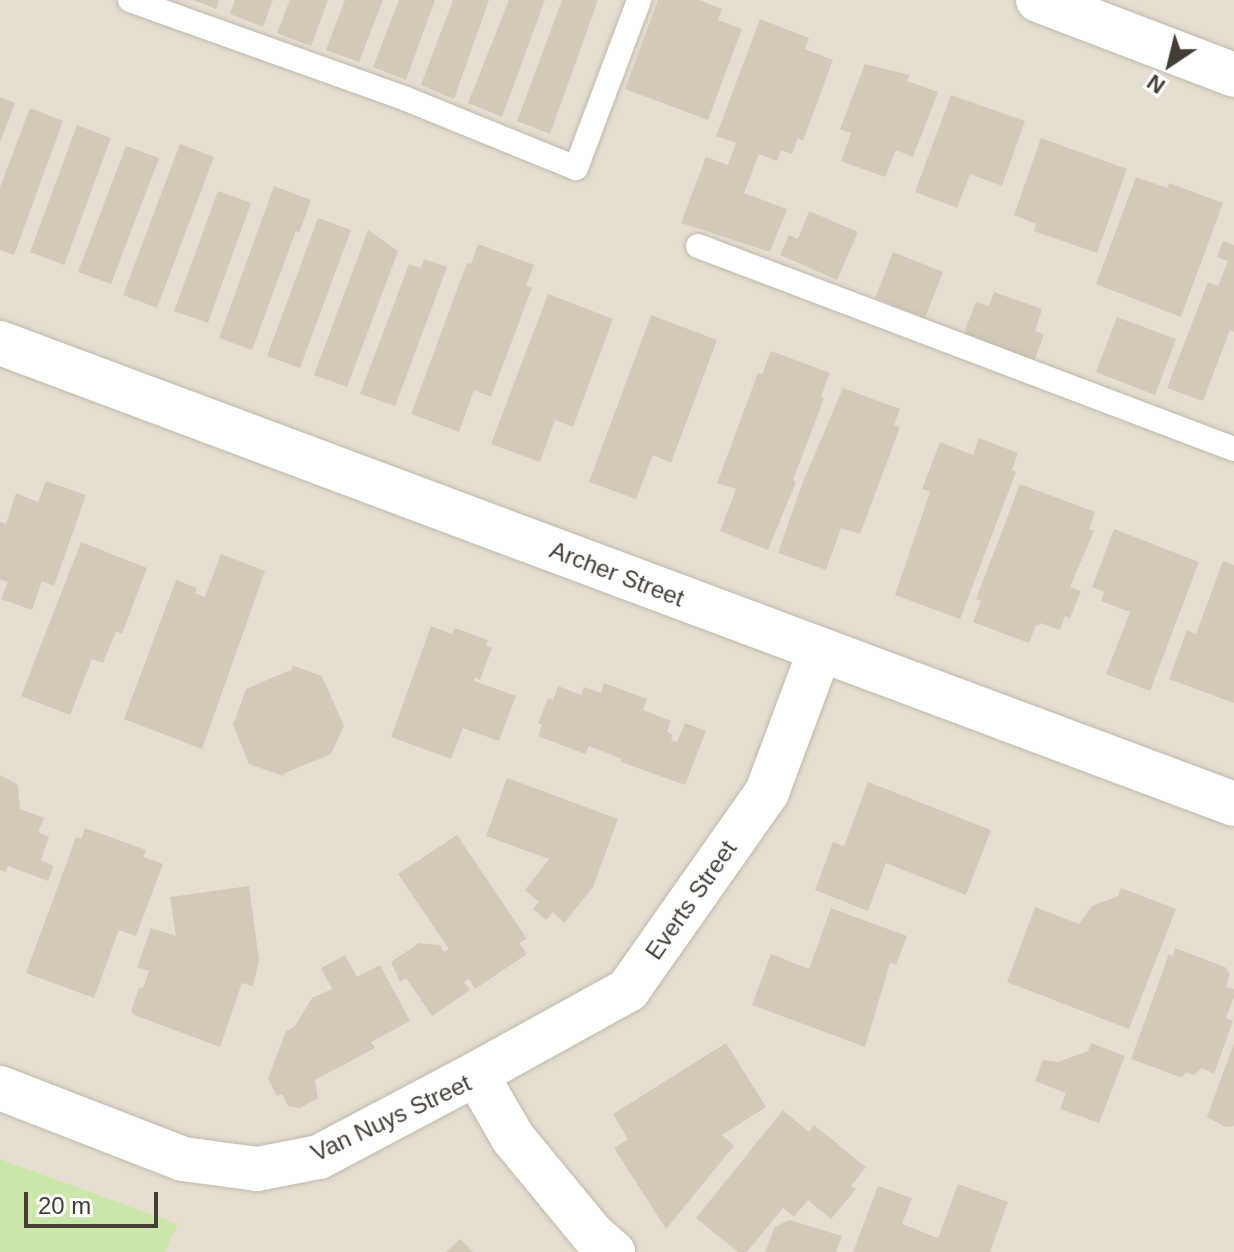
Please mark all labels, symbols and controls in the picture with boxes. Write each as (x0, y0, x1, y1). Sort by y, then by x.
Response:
north arrow (1130, 24, 1210, 104)
text: N (1142, 69, 1170, 99)
street label: Archer Street (546, 535, 688, 613)
street label: Everts Street (639, 835, 743, 965)
street label: Van Nuys Street (307, 1068, 475, 1168)
scale bar (28, 1176, 162, 1226)
text: 20 m (38, 1192, 91, 1219)

